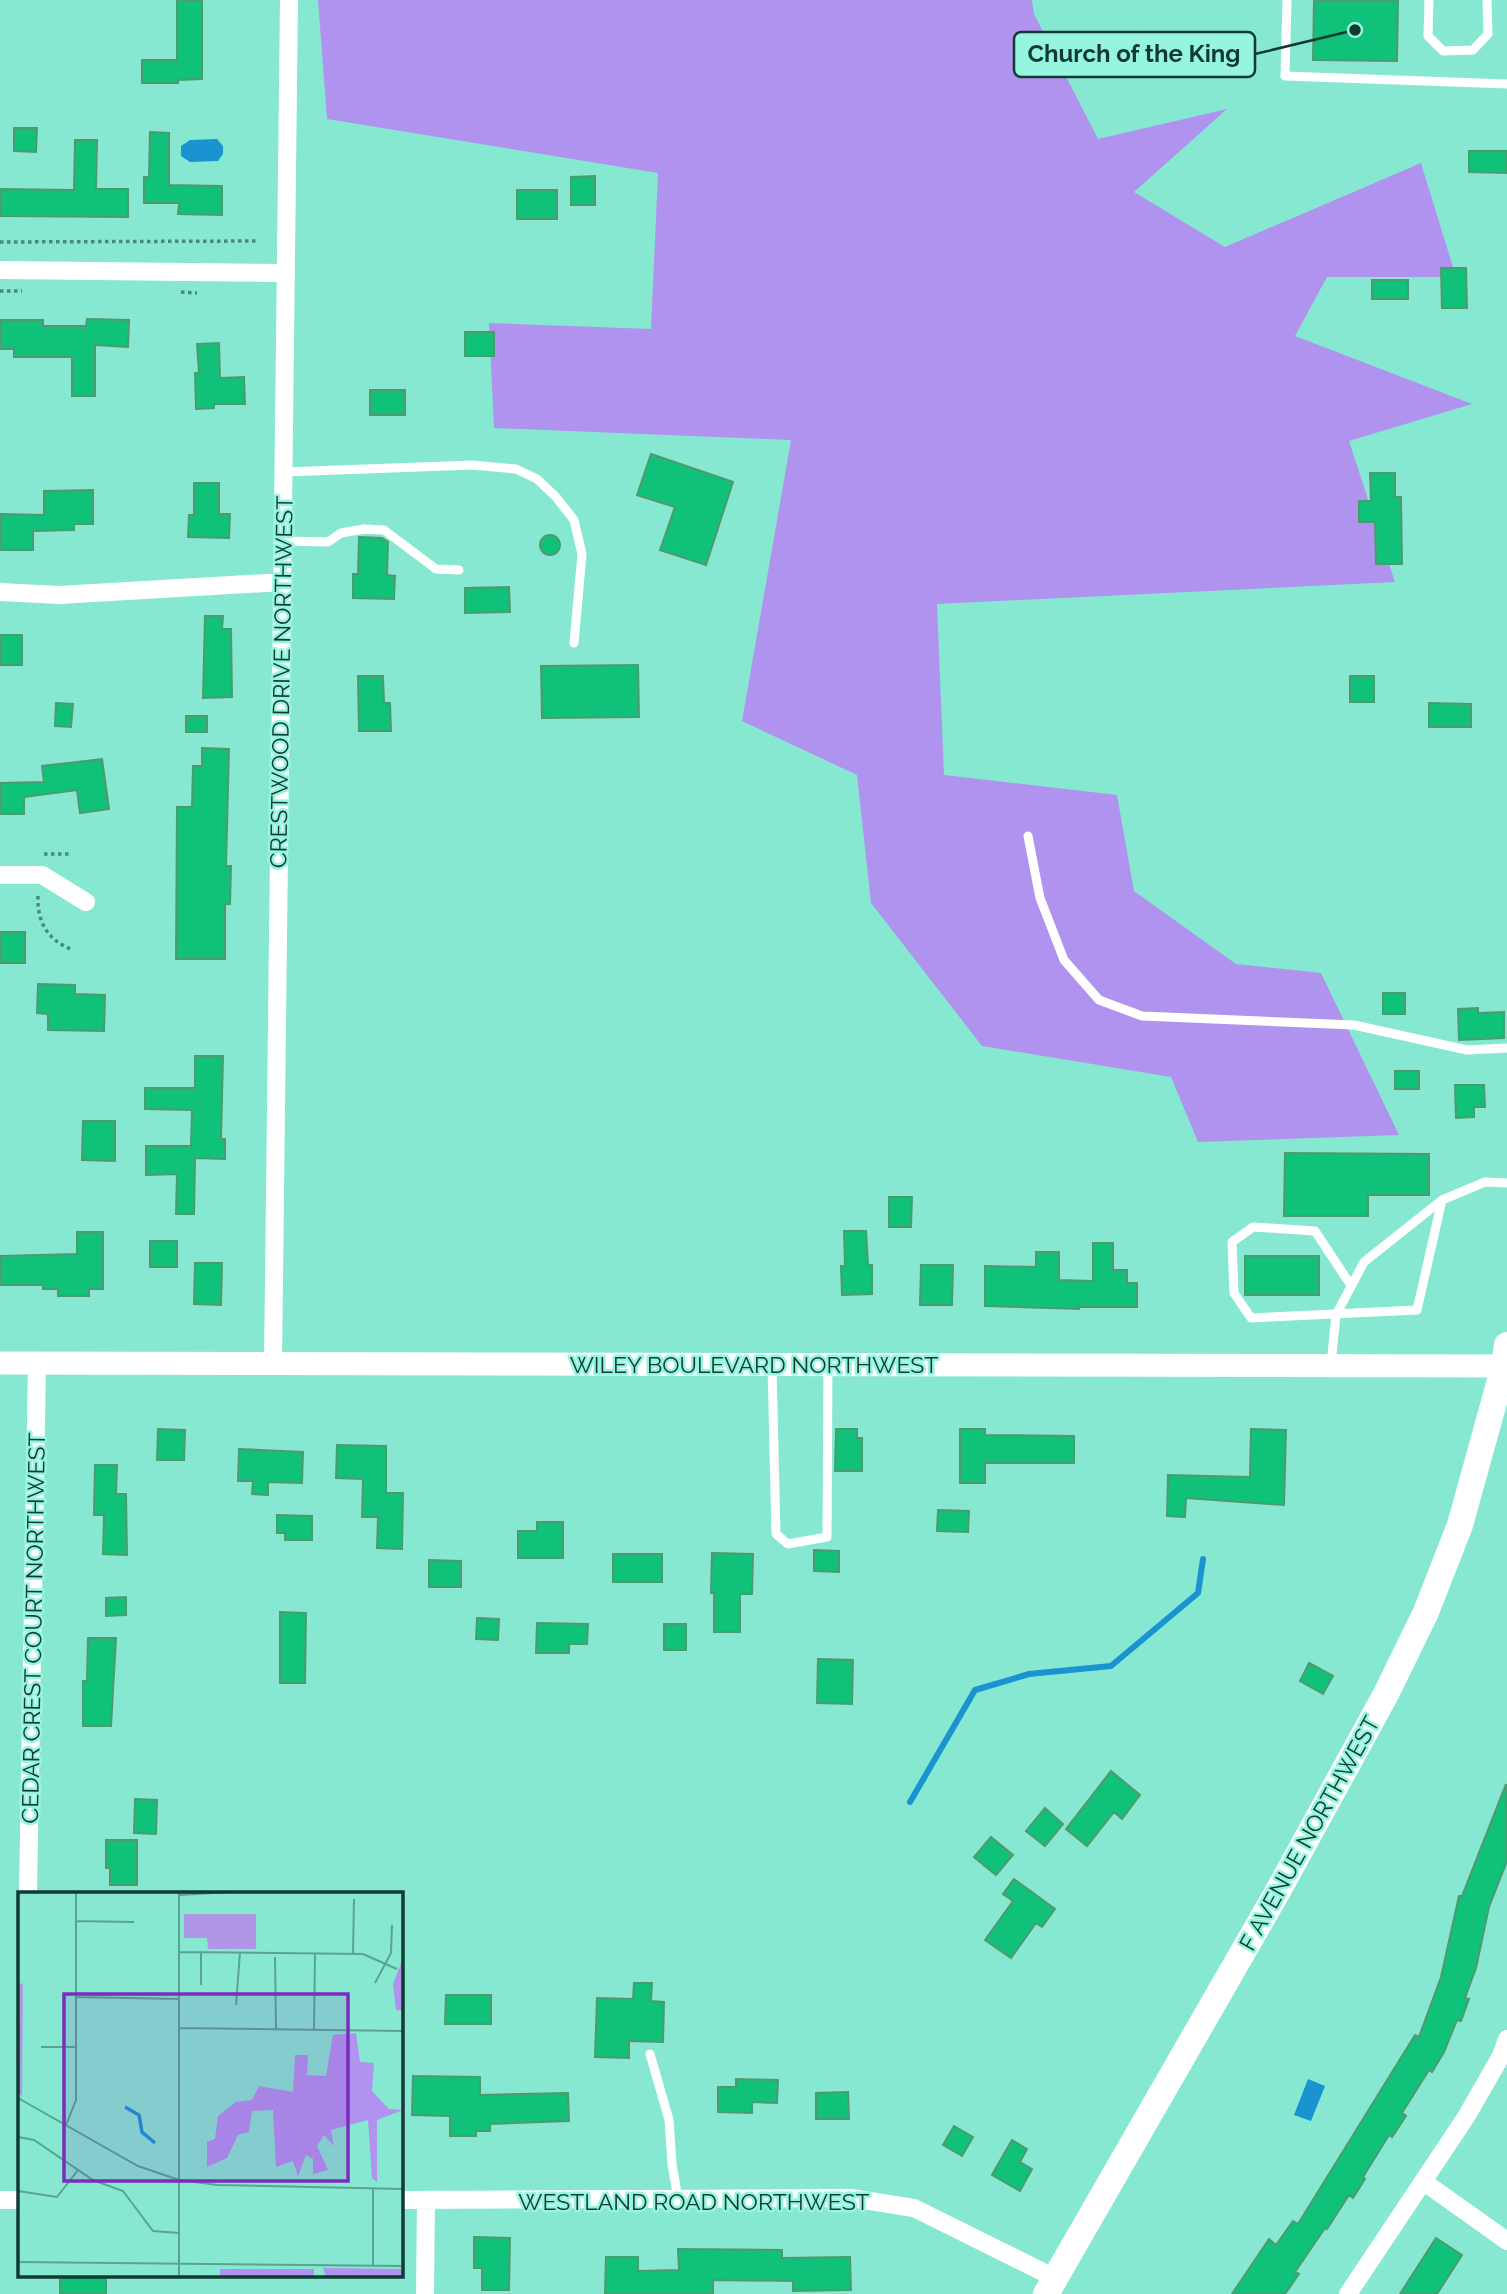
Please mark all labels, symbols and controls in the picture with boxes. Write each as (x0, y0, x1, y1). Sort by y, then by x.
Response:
callout: Church of the King (1014, 32, 1255, 77)
text: Church of the King (1027, 39, 1241, 68)
street label: CRESTWOOD DRIVE NORTHWEST (264, 496, 298, 868)
street label: WILEY BOULEVARD NORTHWEST (570, 1351, 938, 1378)
street label: CEDAR CREST COURT NORTHWEST (16, 1432, 50, 1824)
street label: F AVENUE NORTHWEST (1233, 1711, 1385, 1955)
inset map (18, 1892, 402, 2276)
street label: WESTLAND ROAD NORTHWEST (518, 2188, 870, 2215)

